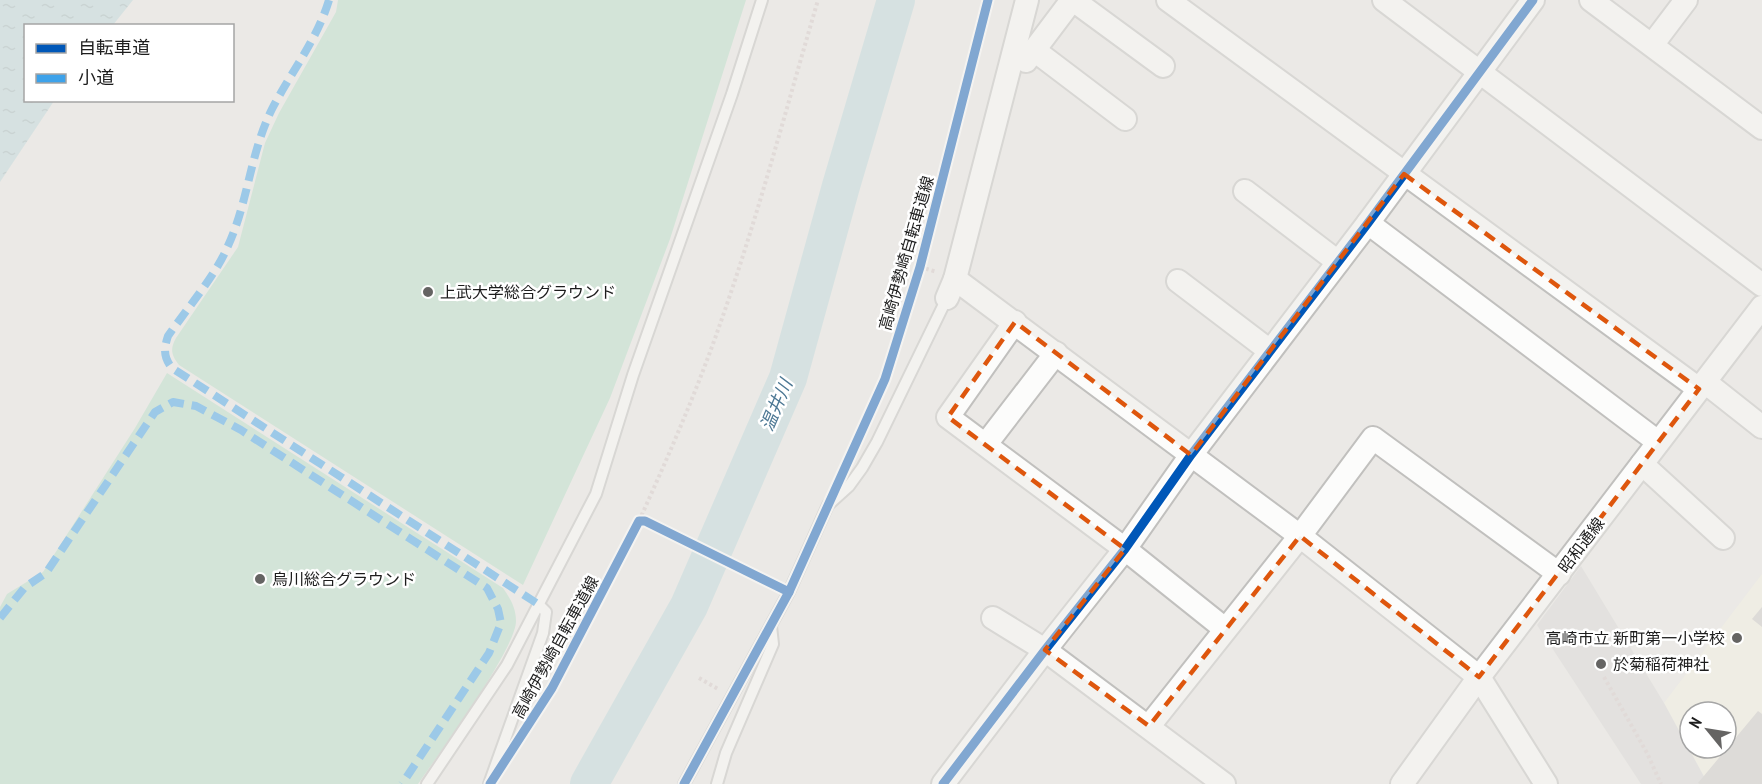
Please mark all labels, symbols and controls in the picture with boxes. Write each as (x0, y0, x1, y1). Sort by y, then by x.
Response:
legend (24, 24, 234, 102)
text: 自転車道 (78, 36, 150, 59)
text: 小道 (78, 66, 114, 89)
street label: 高崎伊勢崎自転車道線 (874, 173, 938, 333)
place label: 上武大学総合グラウンド (440, 282, 616, 302)
marker: 上武大学総合グラウンド (421, 285, 435, 299)
water label: 温井川 (755, 374, 798, 434)
street label: 昭和通線 (1554, 513, 1608, 577)
place label: 烏川総合グラウンド (272, 569, 416, 589)
marker: 烏川総合グラウンド (253, 572, 267, 586)
street label: 高崎伊勢崎自転車道線 (507, 572, 603, 722)
place label: 高崎市立 新町第一小学校 (1546, 628, 1725, 648)
marker: 高崎市立 新町第一小学校 (1730, 631, 1744, 645)
place label: 於菊稲荷神社 (1613, 654, 1709, 674)
marker: 於菊稲荷神社 (1594, 657, 1608, 671)
north arrow (1678, 700, 1738, 760)
text: N (1684, 714, 1706, 731)

